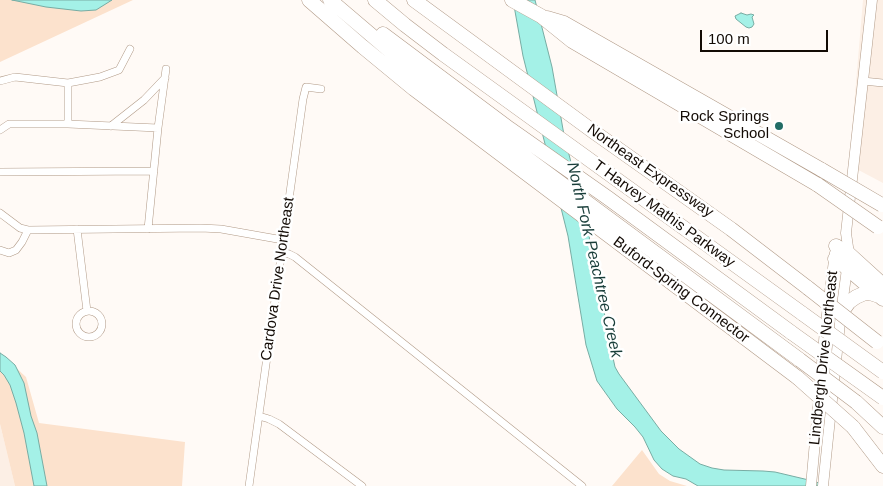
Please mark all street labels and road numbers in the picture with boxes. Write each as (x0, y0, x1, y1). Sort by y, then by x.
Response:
street label: Northeast Expressway (583, 121, 717, 221)
street label: T Harvey Mathis Parkway (590, 157, 738, 271)
street label: Cardova Drive Northeast (258, 196, 298, 362)
street label: Buford-Spring Connector (609, 233, 753, 347)
street label: Lindbergh Drive Northeast (806, 270, 842, 446)

